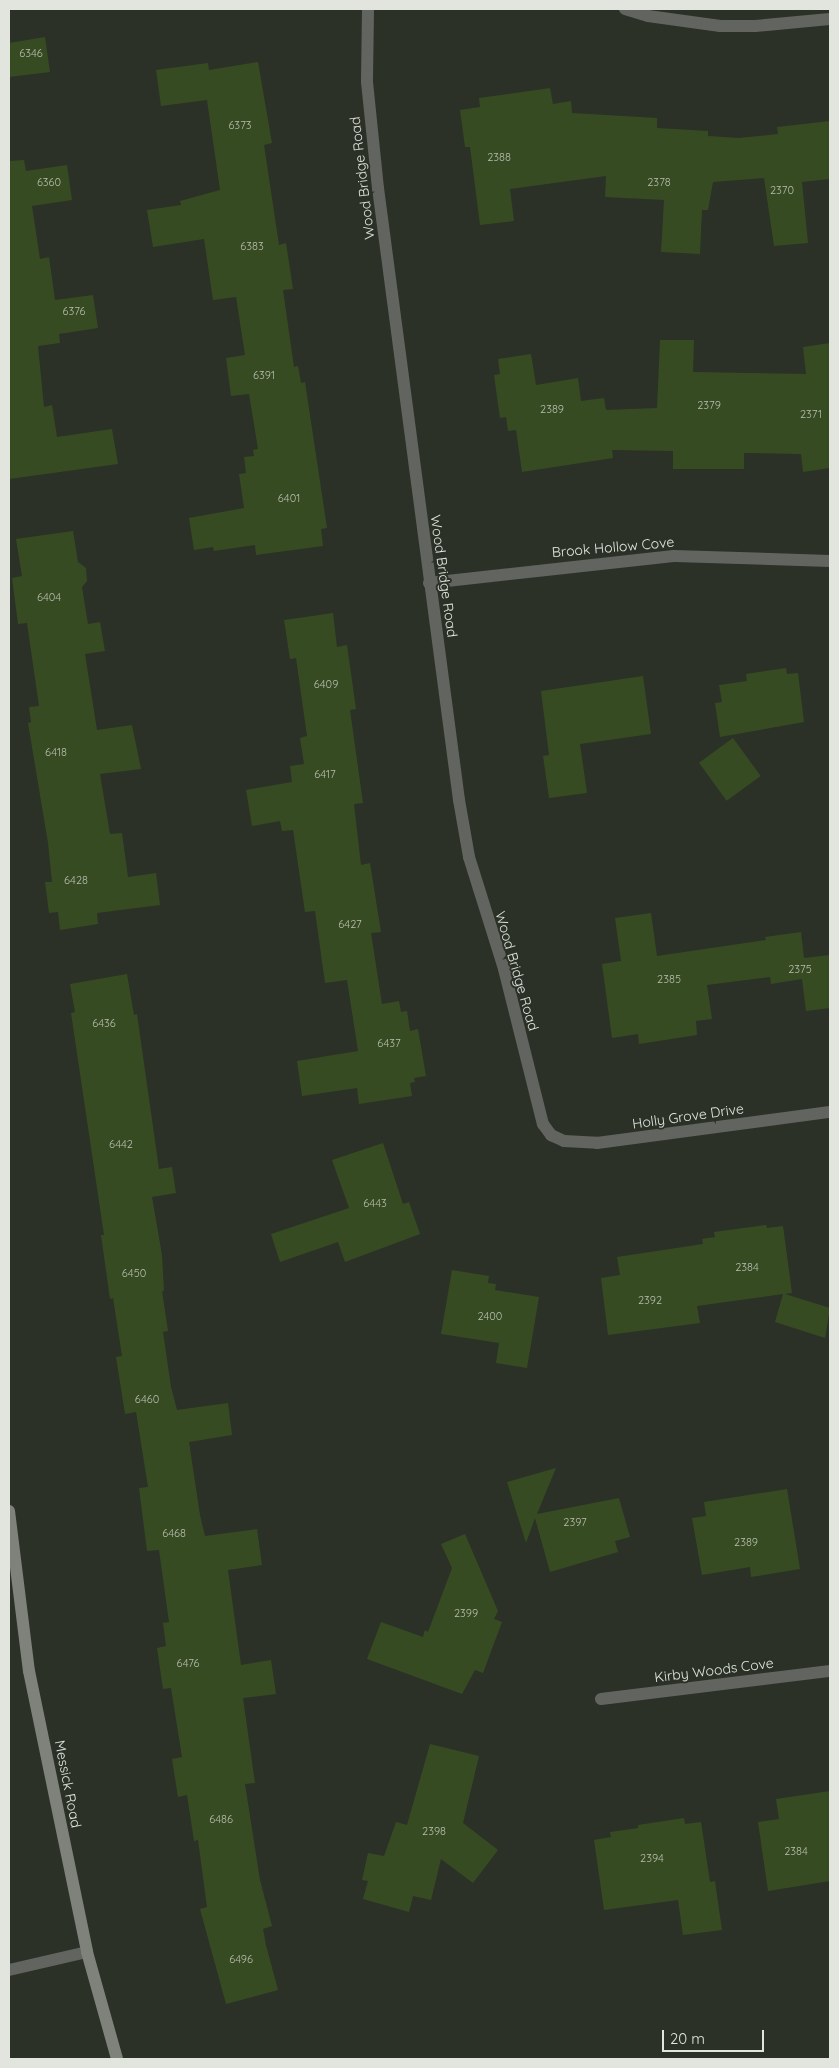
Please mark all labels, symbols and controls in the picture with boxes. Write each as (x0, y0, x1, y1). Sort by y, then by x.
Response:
house number: 6346 (19, 46, 43, 60)
street label: Wood Bridge Road (346, 116, 378, 240)
house number: 6373 (228, 118, 252, 132)
house number: 2388 (487, 150, 511, 164)
house number: 6360 (37, 175, 61, 189)
house number: 2378 (647, 175, 671, 189)
house number: 2370 (770, 183, 794, 197)
house number: 6383 (240, 239, 264, 253)
house number: 6376 (63, 304, 85, 318)
house number: 6391 (253, 368, 275, 382)
house number: 2379 (697, 398, 721, 412)
house number: 2389 (540, 402, 564, 416)
house number: 2371 (800, 407, 822, 421)
house number: 6401 (278, 491, 300, 505)
street label: Wood Bridge Road (427, 514, 461, 638)
street label: Brook Hollow Cove (551, 533, 675, 561)
house number: 6404 (37, 590, 61, 604)
house number: 6409 (314, 677, 338, 691)
house number: 6418 (45, 745, 67, 759)
house number: 6417 (314, 767, 336, 781)
house number: 6428 (64, 873, 88, 887)
street label: Wood Bridge Road (492, 909, 542, 1033)
house number: 6427 (338, 917, 362, 931)
house number: 2375 (788, 962, 812, 976)
house number: 2385 (657, 972, 681, 986)
house number: 6436 (92, 1016, 116, 1030)
house number: 6437 (377, 1036, 401, 1050)
street label: Holly Grove Drive (631, 1100, 745, 1132)
house number: 6442 (109, 1137, 133, 1151)
house number: 6443 (363, 1196, 387, 1210)
house number: 2384 (735, 1260, 759, 1274)
house number: 6450 (122, 1266, 146, 1280)
house number: 2392 (638, 1293, 662, 1307)
house number: 2400 (478, 1309, 502, 1323)
house number: 6460 (135, 1392, 159, 1406)
house number: 2397 (563, 1515, 587, 1529)
house number: 6468 (162, 1526, 186, 1540)
house number: 2389 (734, 1535, 758, 1549)
house number: 2399 (454, 1606, 478, 1620)
street label: Kirby Woods Cove (653, 1654, 775, 1686)
house number: 6476 (177, 1656, 199, 1670)
street label: Messick Road (51, 1739, 85, 1829)
house number: 6486 (209, 1812, 233, 1826)
house number: 2398 (422, 1824, 446, 1838)
house number: 2384 (784, 1844, 808, 1858)
house number: 2394 (640, 1851, 664, 1865)
house number: 6496 (229, 1952, 253, 1966)
scale bar (664, 2020, 766, 2052)
text: 20 m (670, 2029, 705, 2048)

